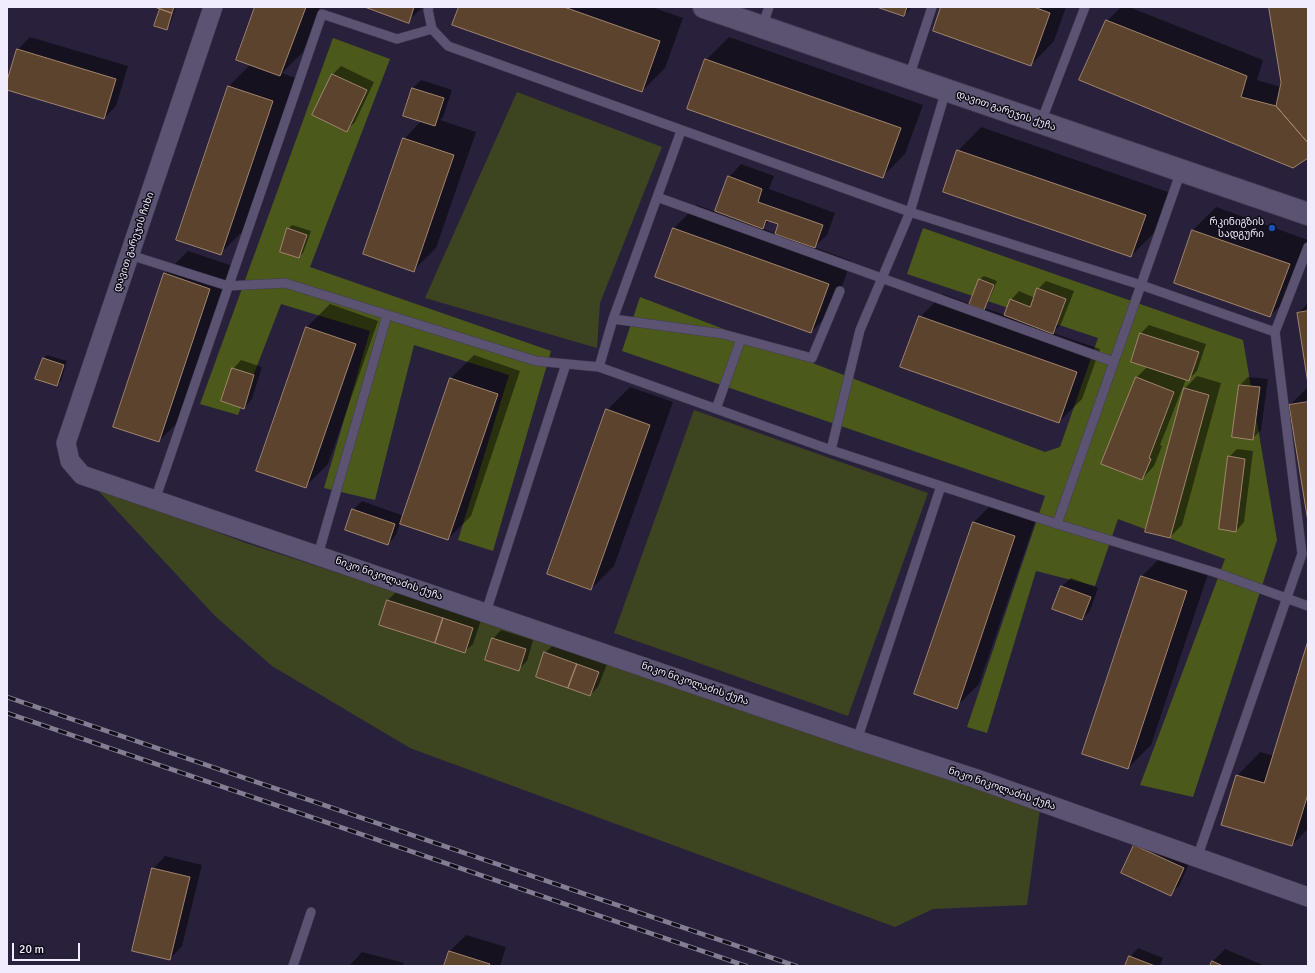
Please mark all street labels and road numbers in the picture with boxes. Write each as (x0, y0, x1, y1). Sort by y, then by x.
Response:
street label: დავით გარეჯის ქუჩა (955, 88, 1057, 134)
street label: დავით გარეჯის ჩიხი (111, 191, 157, 293)
street label: ნიკო ნიკოლაძის ქუჩა (334, 555, 444, 603)
street label: ნიკო ნიკოლაძის ქუჩა (640, 660, 750, 708)
street label: ნიკო ნიკოლაძის ქუჩა (947, 765, 1057, 813)

